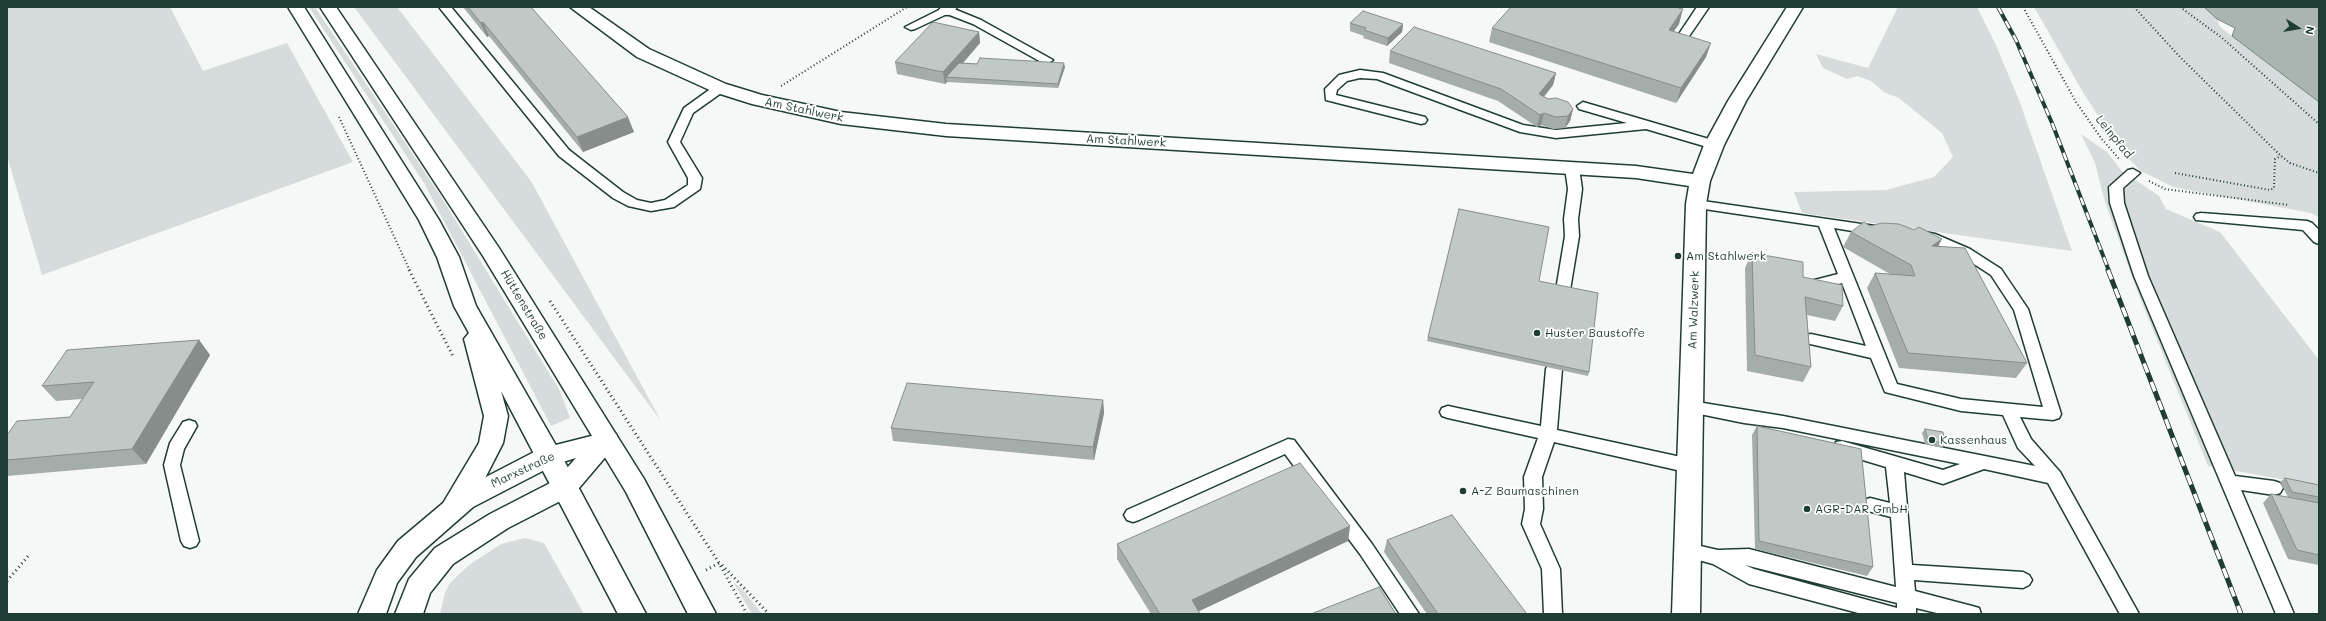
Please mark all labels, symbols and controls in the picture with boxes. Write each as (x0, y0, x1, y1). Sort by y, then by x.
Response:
north arrow (2278, 8, 2318, 48)
text: N (2302, 25, 2318, 36)
street label: Am Stahlwerk (763, 95, 845, 125)
street label: Leinpfad (2092, 113, 2136, 161)
street label: Am Stahlwerk (1086, 132, 1166, 150)
place label: Am Stahlwerk (1686, 249, 1766, 263)
marker: Am Stahlwerk (1673, 251, 1683, 261)
street label: Hüttenstraße (497, 267, 551, 343)
street label: Am Walzwerk (1685, 271, 1703, 349)
place label: Huster Baustoffe (1545, 326, 1645, 340)
marker: Huster Baustoffe (1532, 328, 1542, 338)
place label: Kassenhaus (1940, 433, 2007, 447)
marker: Kassenhaus (1927, 435, 1937, 445)
street label: Marxstraße (489, 449, 557, 491)
place label: A-Z Baumaschinen (1471, 484, 1579, 498)
marker: A-Z Baumaschinen (1458, 486, 1468, 496)
place label: AGR-DAR GmbH (1815, 502, 1908, 516)
marker: AGR-DAR GmbH (1802, 504, 1812, 514)

